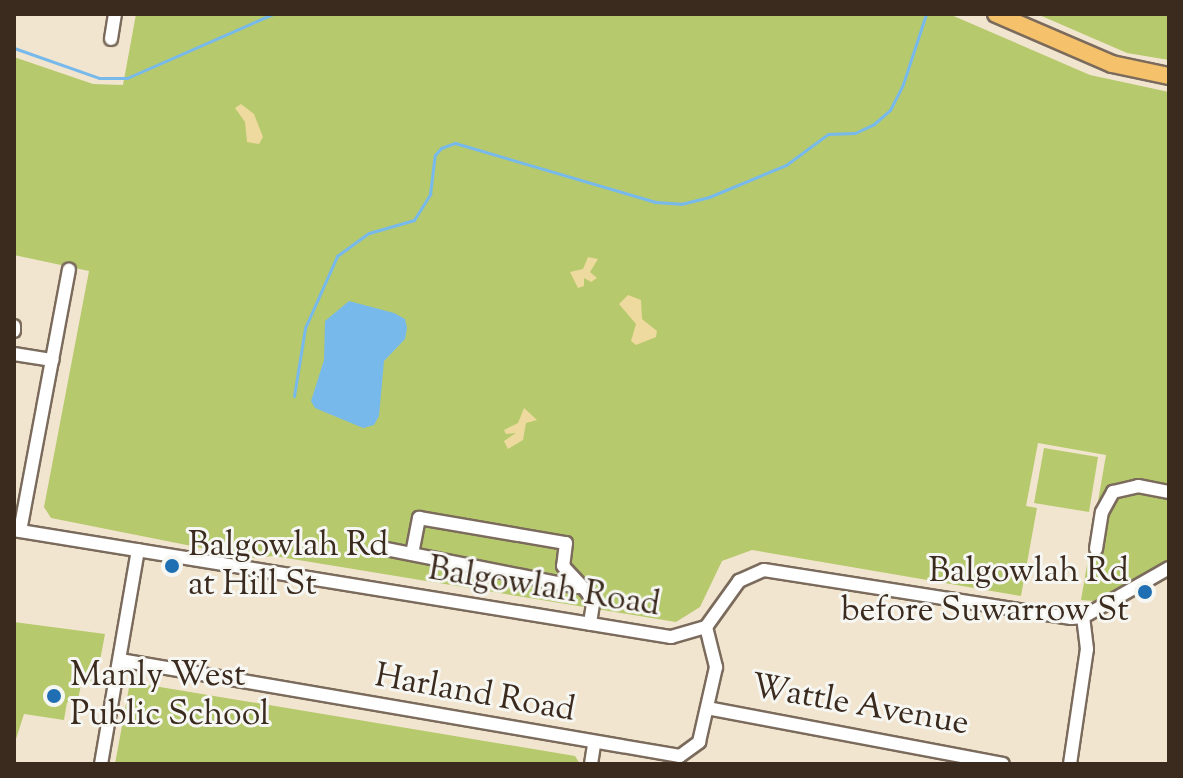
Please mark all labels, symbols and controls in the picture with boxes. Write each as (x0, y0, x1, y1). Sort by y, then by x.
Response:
place label: Balgowlah Rd at Hill St (188, 526, 389, 606)
street label: Balgowlah Road (425, 550, 663, 626)
place label: Balgowlah Rd before Suwarrow St (841, 552, 1129, 632)
marker: Balgowlah Rd at Hill St (163, 557, 181, 575)
marker: Balgowlah Rd before Suwarrow St (1136, 583, 1154, 601)
place label: Manly West Public School (70, 656, 270, 736)
street label: Harland Road (372, 656, 578, 732)
street label: Wattle Avenue (748, 667, 972, 745)
marker: Manly West Public School (45, 687, 63, 705)

